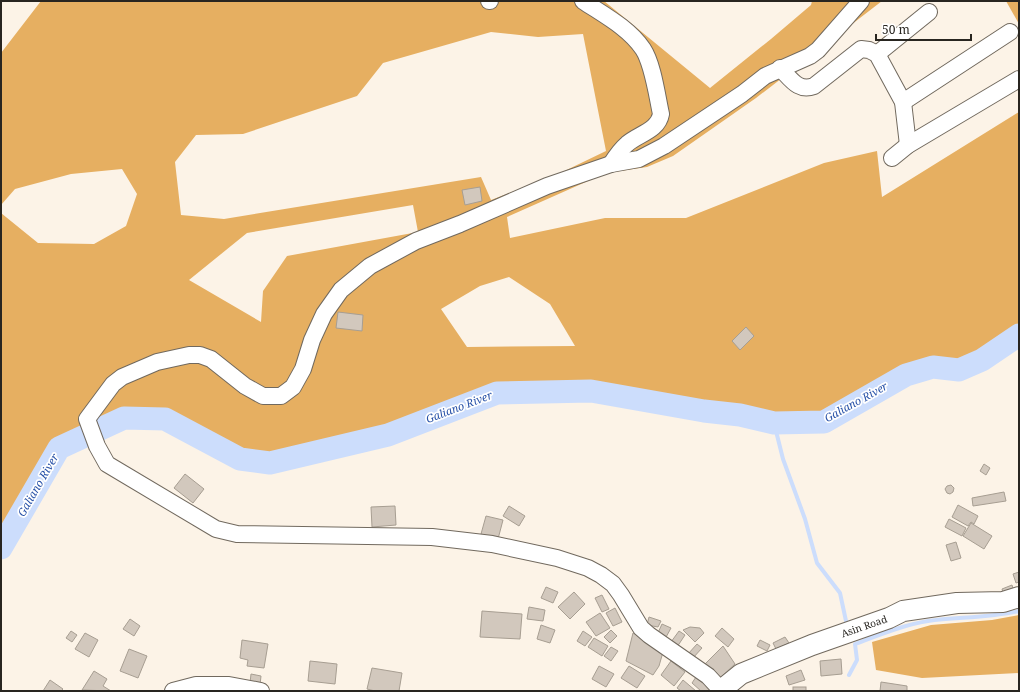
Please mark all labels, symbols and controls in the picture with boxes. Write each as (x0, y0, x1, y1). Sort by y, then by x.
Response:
scale bar (876, 16, 971, 42)
text: 50 m (882, 21, 910, 38)
water label: Galiano River (821, 378, 891, 425)
water label: Galiano River (423, 387, 495, 426)
water label: Galiano River (14, 450, 62, 519)
street label: Asin Road (839, 612, 889, 640)

